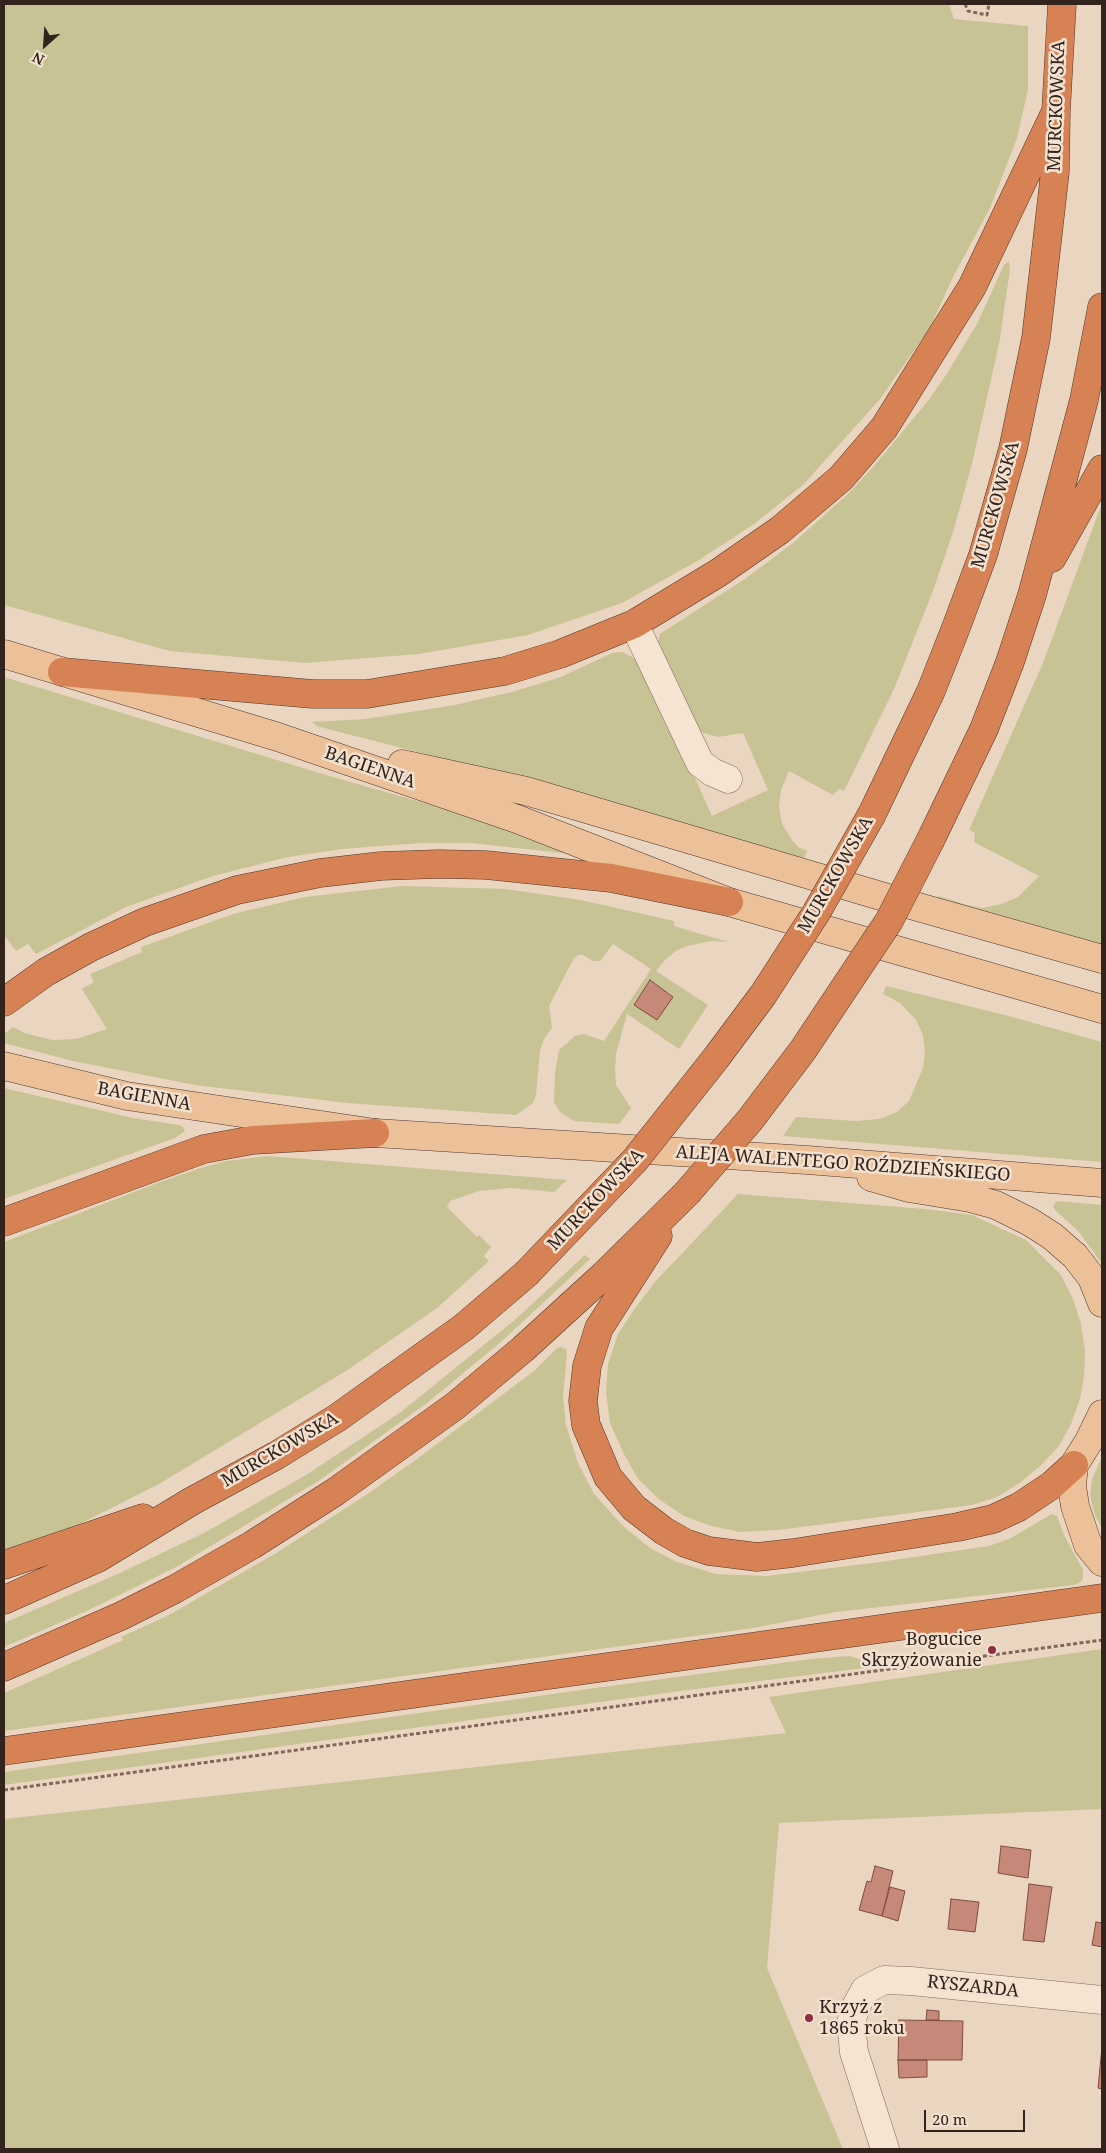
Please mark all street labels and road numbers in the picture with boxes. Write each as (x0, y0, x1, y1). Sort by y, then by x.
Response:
street label: MURCKOWSKA (1044, 40, 1070, 172)
street label: MURCKOWSKA (968, 439, 1024, 571)
street label: BAGIENNA (322, 742, 418, 794)
street label: MURCKOWSKA (794, 813, 878, 937)
street label: BAGIENNA (96, 1078, 192, 1116)
street label: ALEJA WALENTEGO ROŹDZIEŃSKIEGO (675, 1142, 1011, 1186)
street label: MURCKOWSKA (543, 1145, 649, 1255)
street label: MURCKOWSKA (218, 1408, 342, 1492)
street label: RYSZARDA (926, 1971, 1020, 2003)

